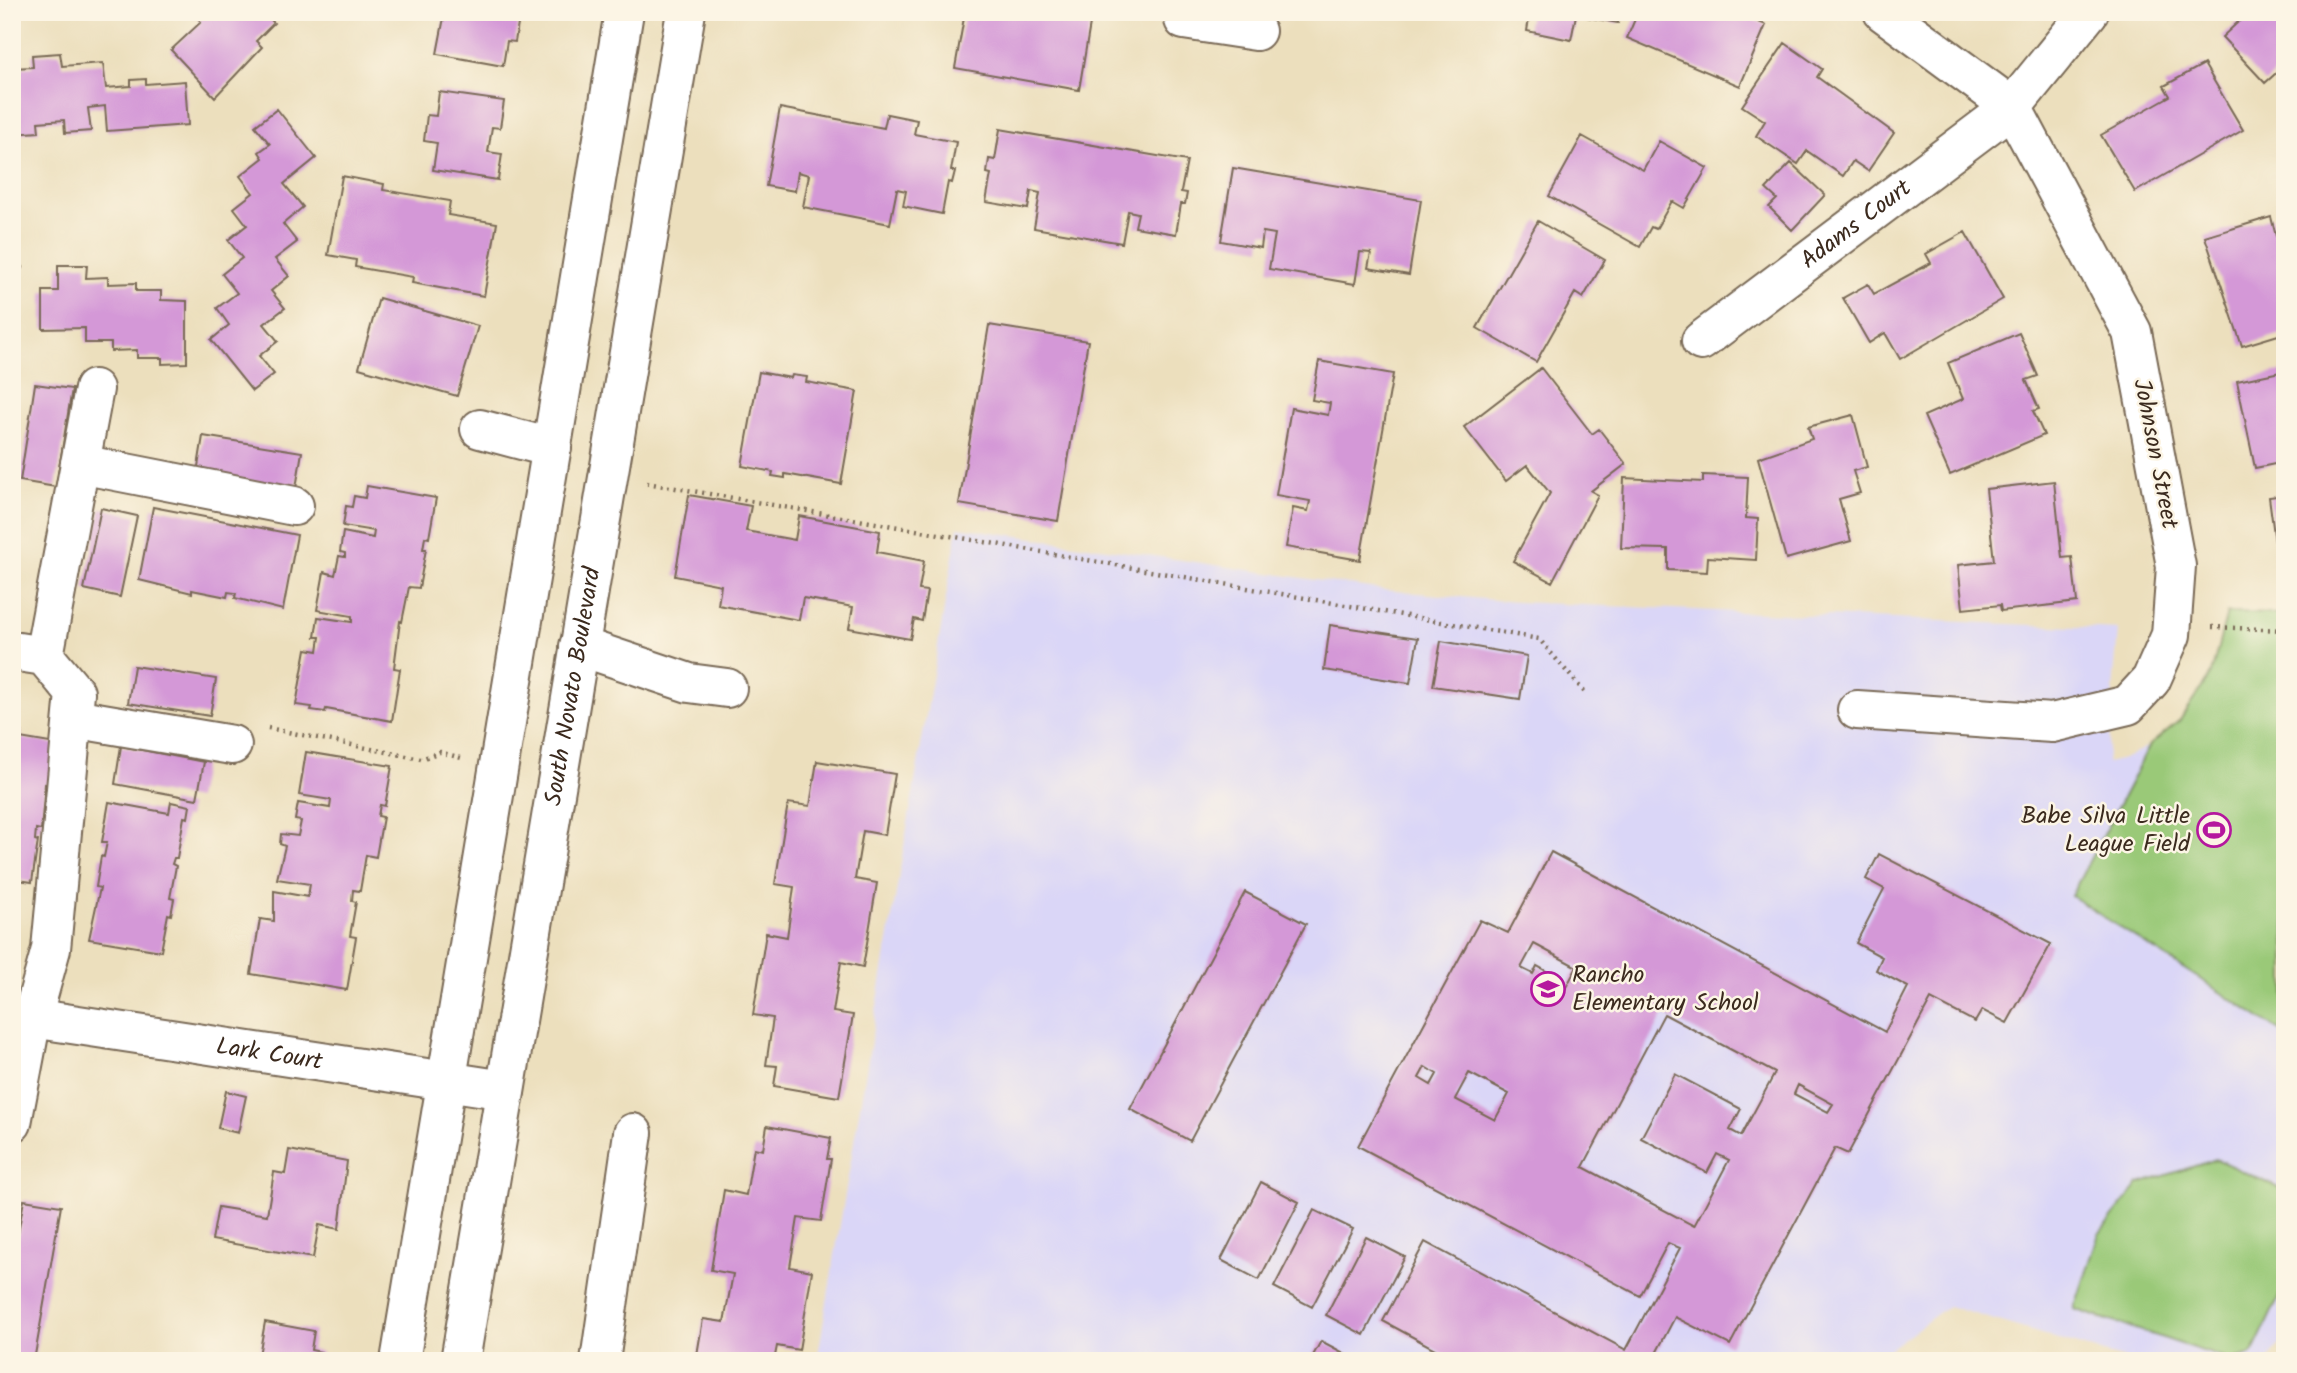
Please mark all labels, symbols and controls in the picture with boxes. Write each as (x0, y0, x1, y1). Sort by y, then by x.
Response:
street label: Adams Court (1792, 169, 1921, 279)
street label: Johnson Street (2121, 376, 2189, 533)
street label: South Novato Boulevard (534, 563, 612, 808)
place label: Babe Silva Little League Field (2021, 797, 2191, 864)
sports icon: Babe Silva Little League Field (2195, 811, 2233, 849)
place label: Rancho Elementary School (1572, 956, 1759, 1023)
school or university icon: Rancho Elementary School (1529, 970, 1567, 1008)
street label: Lark Court (213, 1027, 326, 1082)

